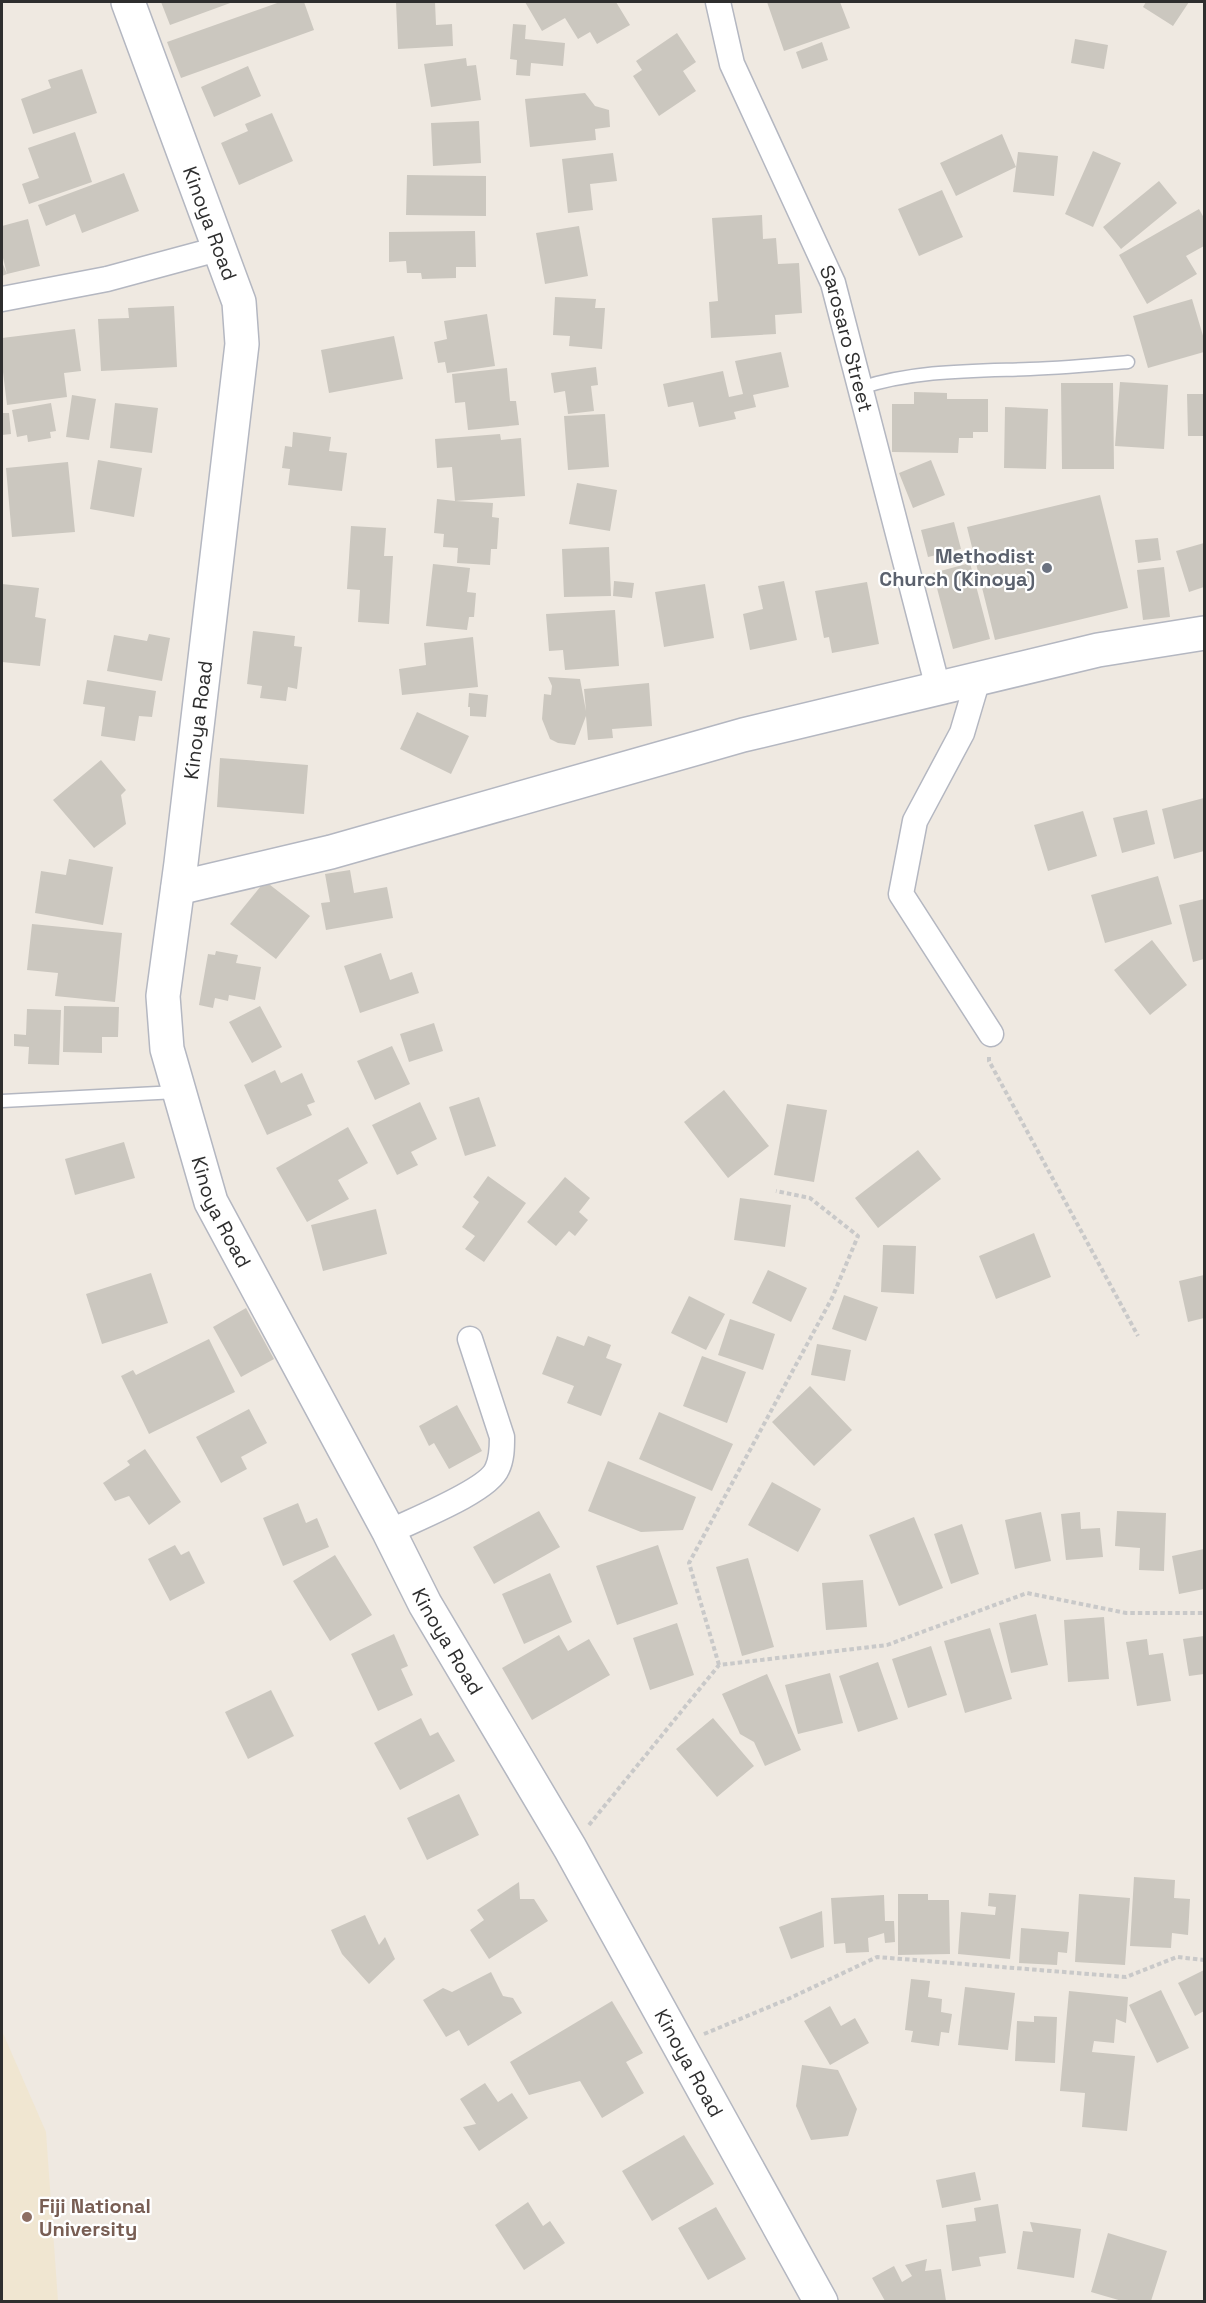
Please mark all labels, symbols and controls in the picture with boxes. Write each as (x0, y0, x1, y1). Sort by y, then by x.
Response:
street label: Kinoya Road (177, 163, 243, 284)
street label: Sarosaro Street (814, 261, 879, 415)
place label: Methodist Church (Kinoya) (879, 543, 1035, 592)
marker: Methodist Church (Kinoya) (1040, 561, 1054, 575)
street label: Kinoya Road (178, 659, 218, 781)
street label: Kinoya Road (186, 1153, 257, 1272)
street label: Kinoya Road (406, 1583, 489, 1699)
street label: Kinoya Road (648, 2004, 729, 2122)
place label: Fiji National University (39, 2193, 151, 2242)
marker: Fiji National University (20, 2210, 34, 2224)

